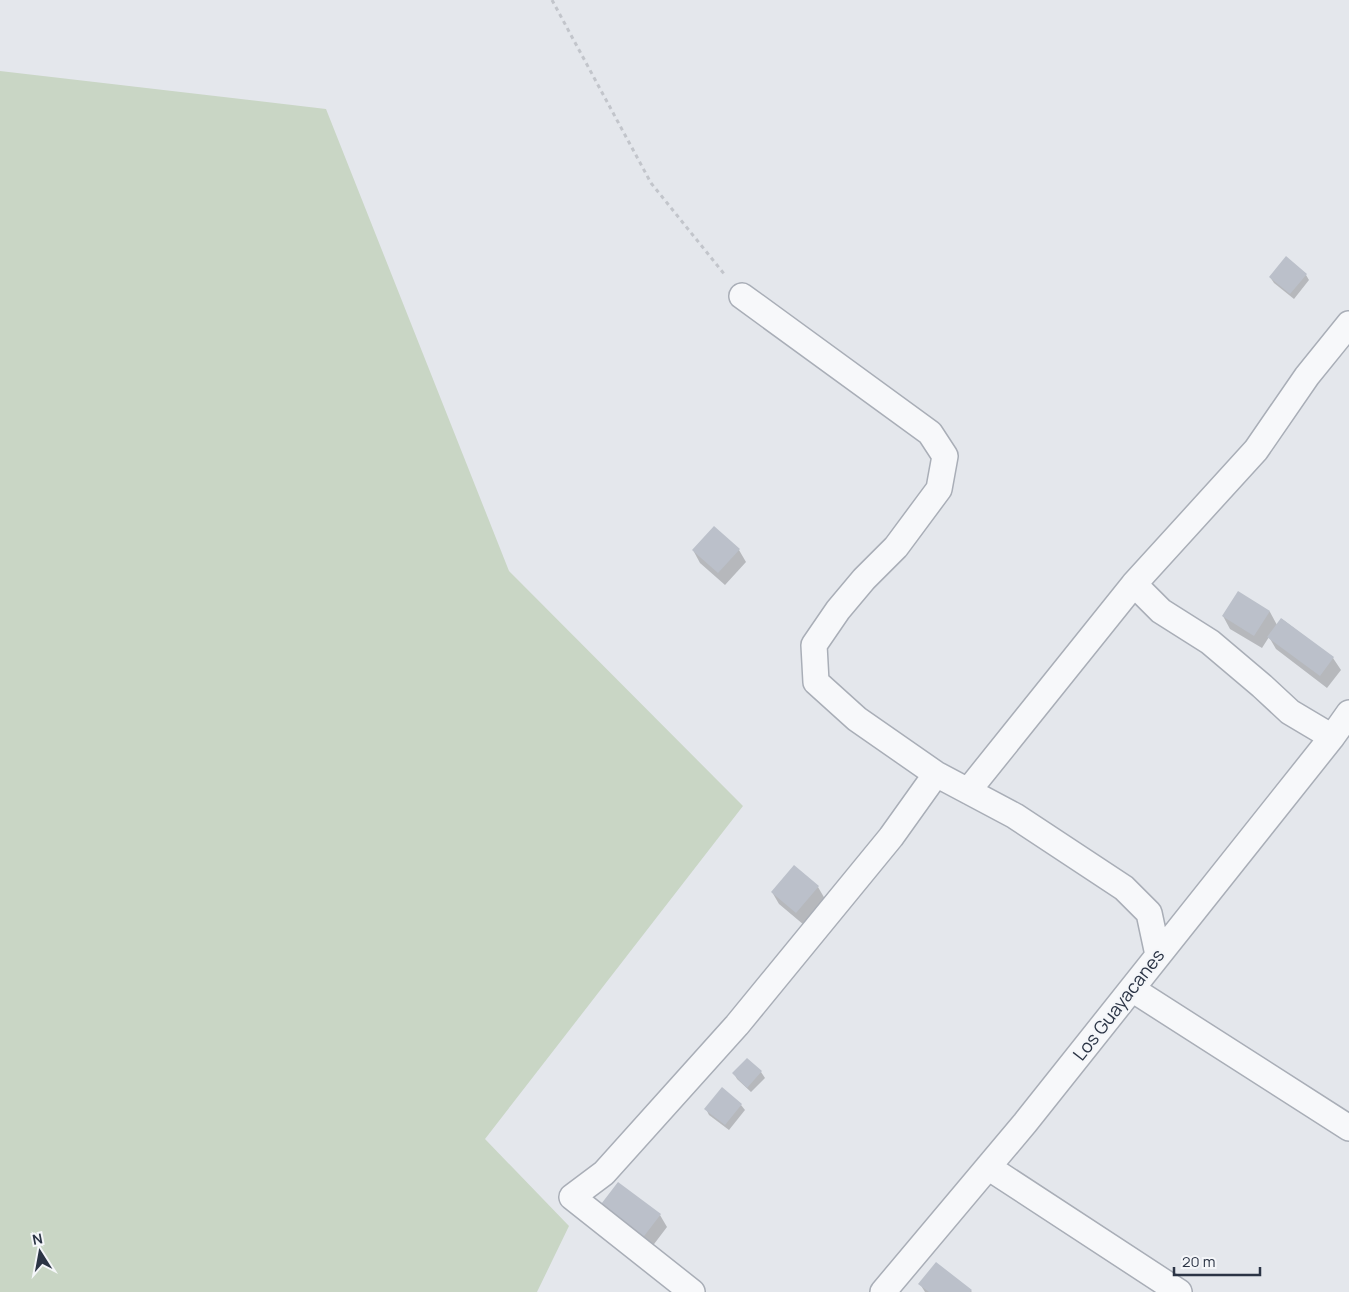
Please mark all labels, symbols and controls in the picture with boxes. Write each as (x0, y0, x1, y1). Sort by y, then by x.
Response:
street label: Los Guayacanes (1067, 944, 1169, 1065)
north arrow (15, 1227, 65, 1277)
text: N (31, 1228, 44, 1249)
scale bar (1174, 1244, 1260, 1276)
text: 20 m (1182, 1251, 1215, 1272)

